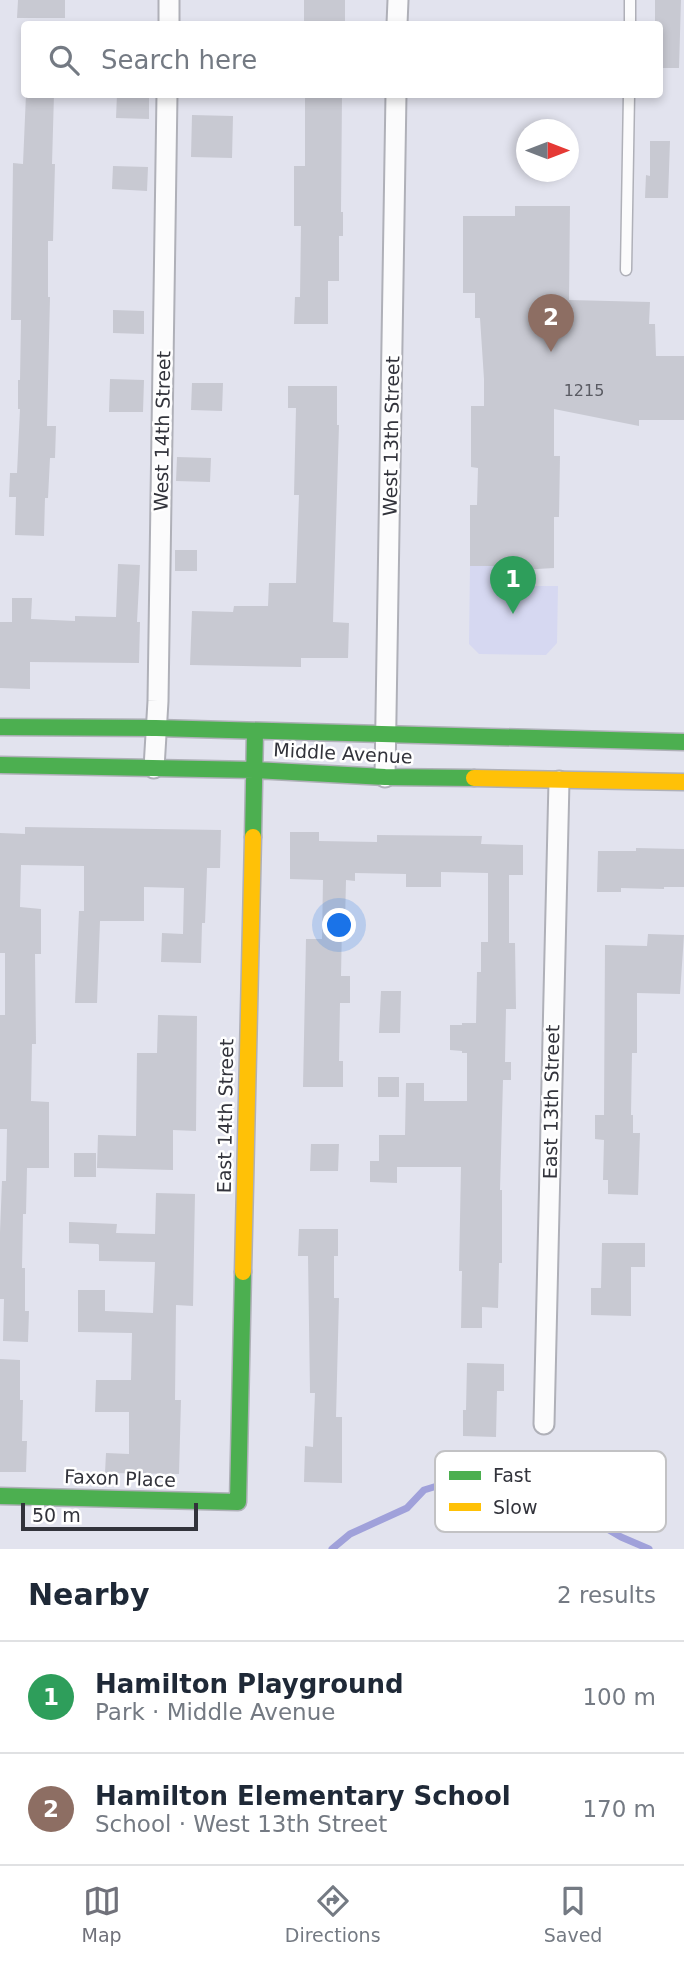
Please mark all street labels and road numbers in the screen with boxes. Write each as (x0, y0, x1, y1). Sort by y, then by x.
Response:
street label: West 14th Street (150, 351, 174, 511)
street label: West 13th Street (379, 356, 403, 516)
street label: Middle Avenue (273, 738, 413, 768)
street label: East 13th Street (539, 1025, 563, 1179)
street label: East 14th Street (213, 1039, 237, 1193)
street label: Faxon Place (64, 1465, 176, 1491)

